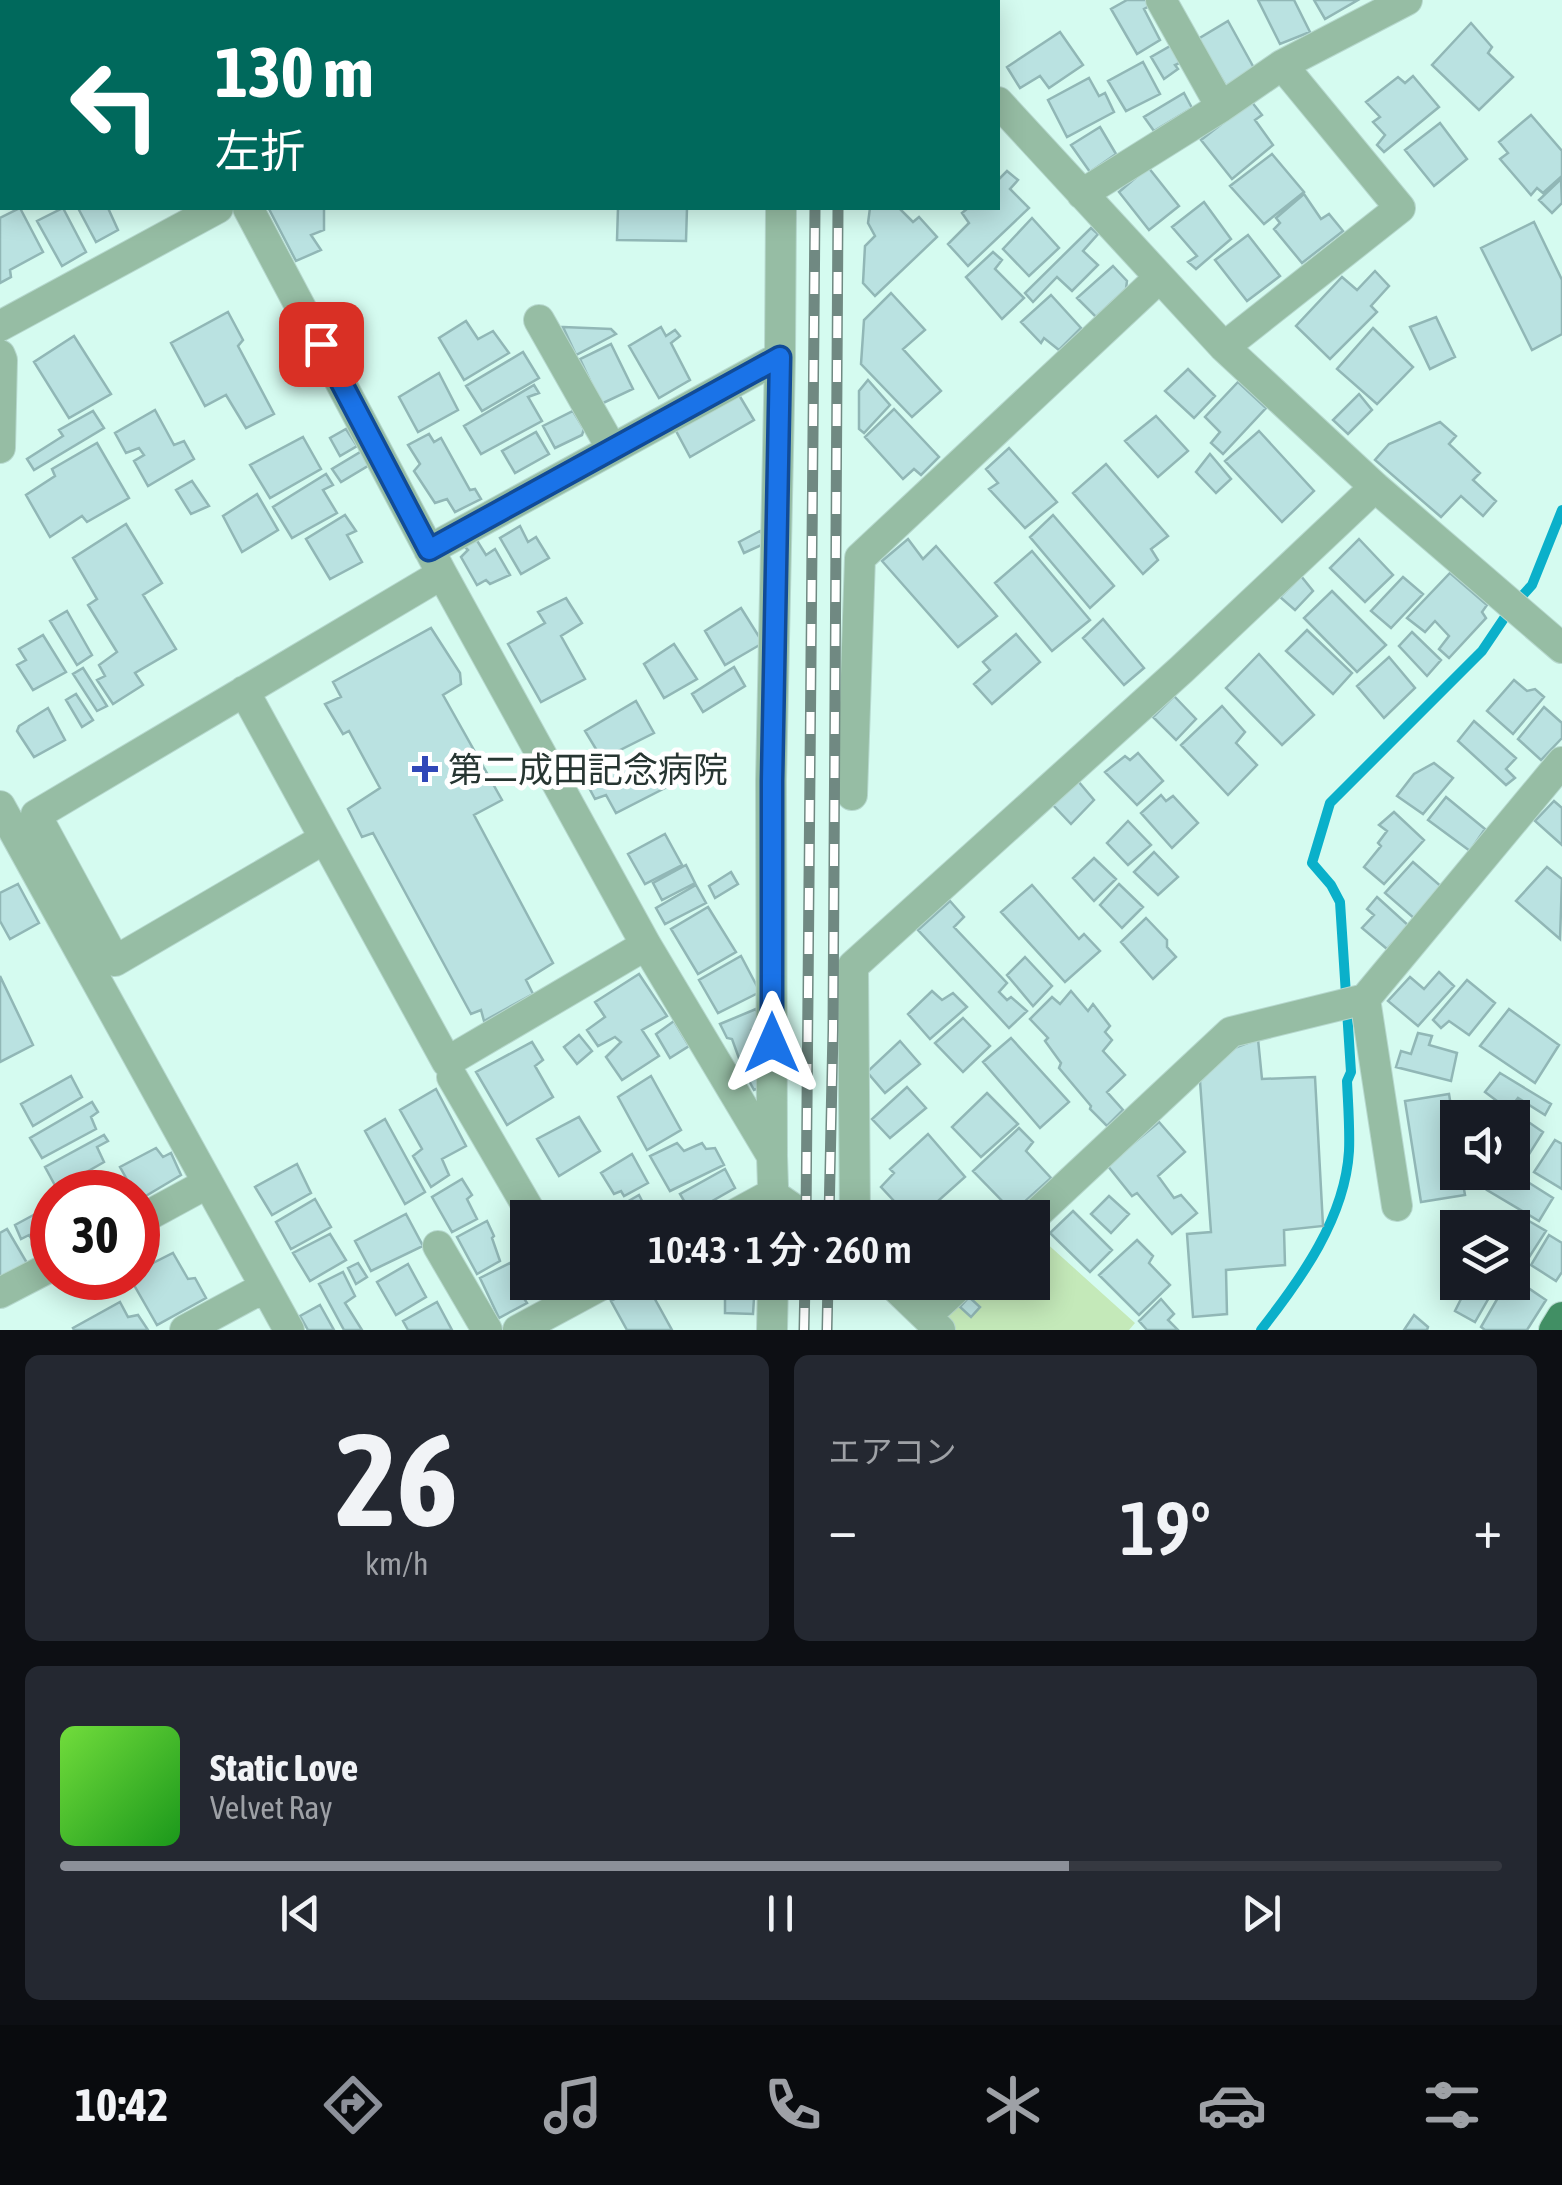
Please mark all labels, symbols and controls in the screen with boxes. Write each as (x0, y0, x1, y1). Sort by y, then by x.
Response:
text: 130 m (215, 32, 374, 112)
icon: left (50, 40, 180, 170)
text: 左折 (215, 125, 305, 177)
pin (279, 302, 364, 387)
icon: arrive (294, 317, 349, 372)
place label: 第二成田記念病院 (448, 749, 728, 789)
marker: 第二成田記念病院 (412, 756, 438, 782)
position arrow (720, 991, 824, 1095)
map controls (1440, 1100, 1530, 1300)
button: sound (1440, 1100, 1530, 1190)
speed limit sign: 30 (30, 1170, 160, 1300)
button: layers (1440, 1210, 1530, 1300)
text: 10:43 · 1 分 · 260 m (648, 1228, 912, 1271)
text: 26 (336, 1405, 458, 1554)
text: エアコン (829, 1433, 957, 1470)
text: 19° (1120, 1485, 1211, 1571)
text: − (829, 1497, 857, 1560)
text: + (1473, 1497, 1502, 1560)
text: km/h (365, 1545, 428, 1582)
text: Static Love (210, 1746, 358, 1789)
text: Velvet Ray (210, 1789, 332, 1826)
icon: previous (273, 1886, 328, 1941)
icon: pause (753, 1886, 808, 1941)
icon: next (1234, 1886, 1289, 1941)
icon: directions (318, 2070, 388, 2140)
icon: music (538, 2070, 608, 2140)
icon: phone (758, 2070, 828, 2140)
icon: climate (978, 2070, 1048, 2140)
icon: car (1197, 2070, 1267, 2140)
icon: filters (1417, 2070, 1487, 2140)
text: 10:42 (75, 2079, 168, 2131)

